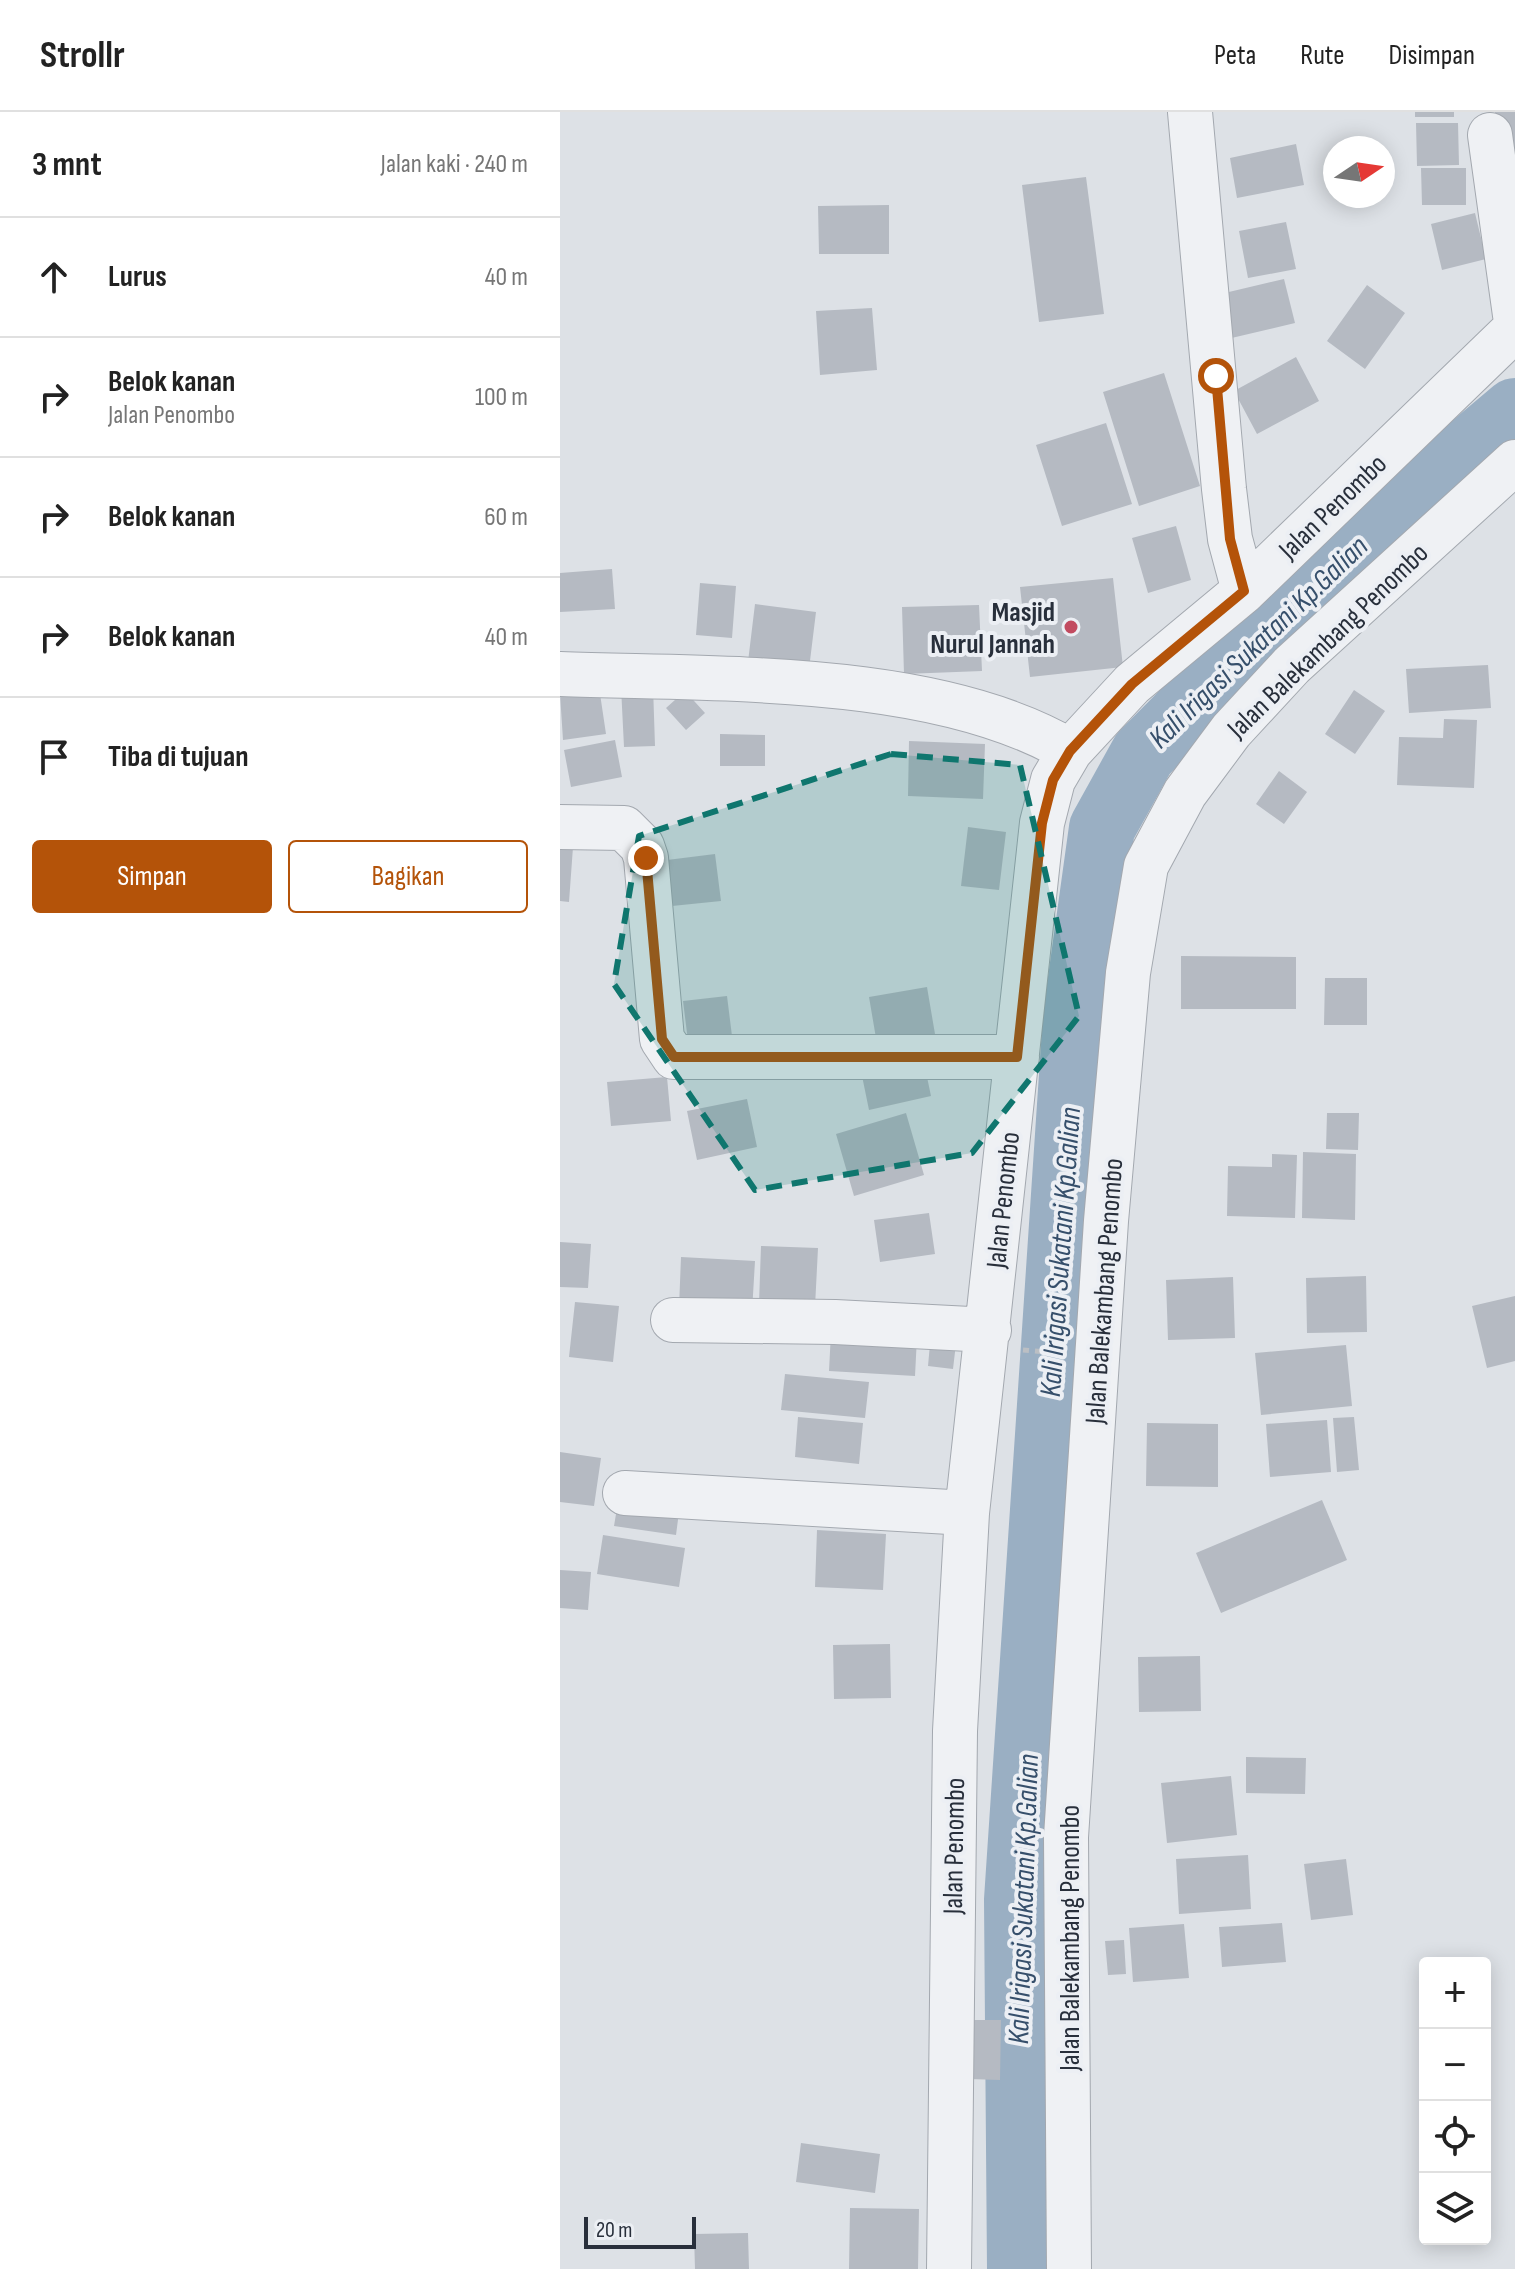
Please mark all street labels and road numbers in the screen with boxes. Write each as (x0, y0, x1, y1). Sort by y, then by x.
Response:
street label: Jalan Penombo (1272, 448, 1394, 567)
street label: Jalan Balekambang Penombo (1220, 537, 1435, 746)
street label: Jalan Penombo (980, 1130, 1027, 1271)
street label: Jalan Balekambang Penombo (1079, 1157, 1130, 1426)
street label: Jalan Penombo (937, 1777, 972, 1916)
street label: Jalan Balekambang Penombo (1054, 1805, 1087, 2072)

